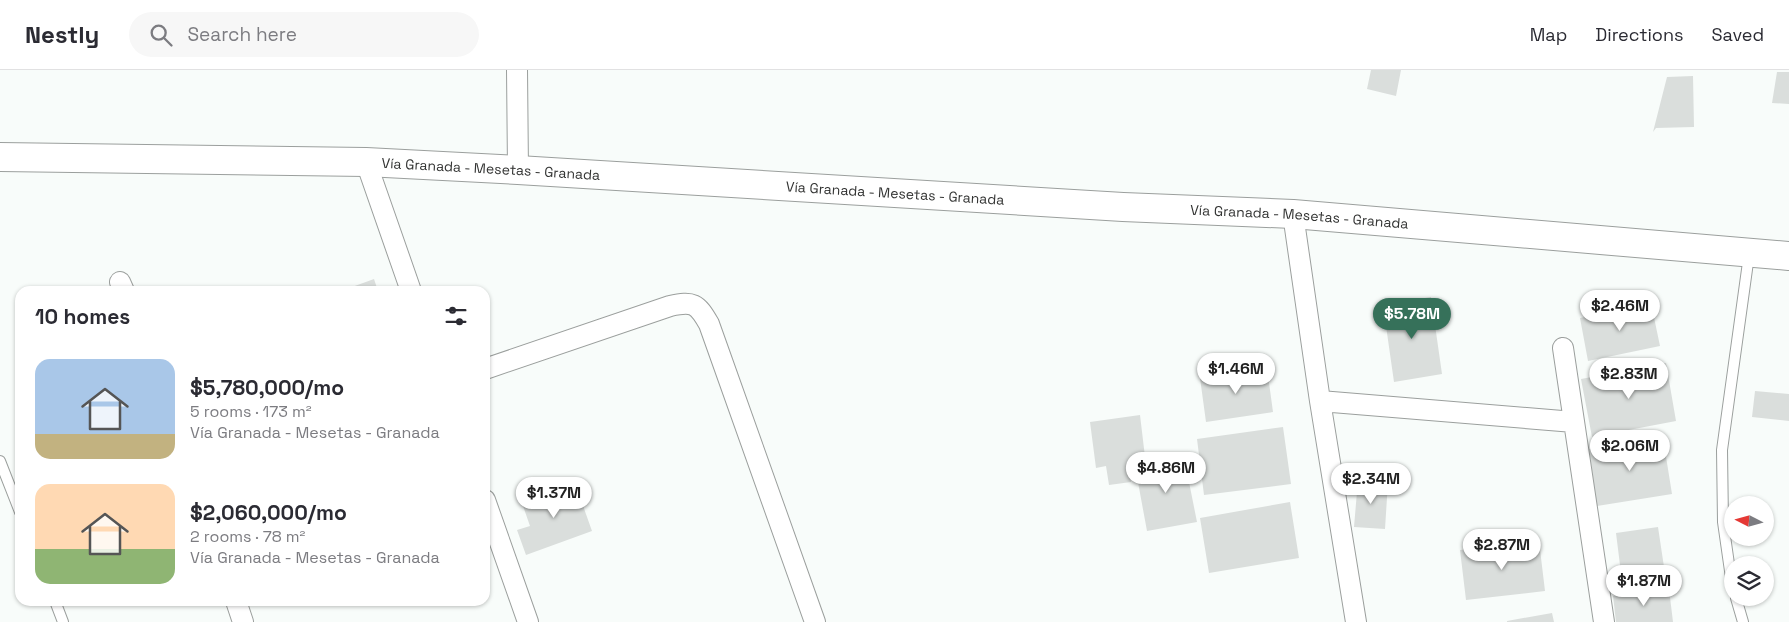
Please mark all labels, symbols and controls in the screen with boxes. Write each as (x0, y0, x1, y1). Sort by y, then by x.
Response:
search box (129, 12, 479, 57)
text: Nestly (25, 19, 99, 50)
icon: search (147, 21, 175, 49)
text: Search here (187, 22, 297, 47)
text: Map (1530, 23, 1567, 46)
text: Directions (1595, 23, 1684, 46)
text: Saved (1712, 23, 1764, 46)
street label: Vía Granada - Mesetas - Granada (381, 154, 601, 184)
street label: Vía Granada - Mesetas - Granada (785, 177, 1005, 209)
street label: Vía Granada - Mesetas - Granada (1190, 201, 1409, 233)
pin: $2.46M (1579, 290, 1661, 332)
text: $2.46M (1591, 295, 1649, 316)
pin: $5.78M (1371, 298, 1453, 340)
icon: filters (442, 302, 470, 330)
text: 10 homes (35, 303, 130, 330)
text: $5.78M (1384, 303, 1440, 324)
pin: $1.46M (1195, 352, 1277, 395)
text: $1.46M (1208, 358, 1264, 379)
pin: $2.83M (1588, 358, 1670, 400)
text: $2.83M (1600, 363, 1658, 384)
text: $5,780,000/mo (190, 374, 344, 401)
icon: home (75, 379, 135, 439)
text: 5 rooms · 173 m² (190, 401, 312, 422)
text: Vía Granada - Mesetas - Granada (190, 422, 440, 443)
pin: $2.06M (1589, 430, 1671, 472)
text: $2.06M (1601, 435, 1659, 456)
pin: $4.86M (1125, 452, 1207, 494)
text: $4.86M (1137, 457, 1195, 478)
pin: $2.34M (1330, 462, 1412, 505)
text: $2.34M (1342, 468, 1400, 489)
pin: $1.37M (513, 476, 595, 519)
text: $1.37M (527, 482, 581, 503)
north arrow (1724, 496, 1774, 546)
map controls (1724, 496, 1774, 606)
text: $2,060,000/mo (190, 499, 347, 526)
icon: home (75, 504, 135, 564)
text: 2 rooms · 78 m² (190, 526, 305, 547)
pin: $2.87M (1461, 528, 1543, 571)
text: $2.87M (1474, 534, 1530, 555)
text: Vía Granada - Mesetas - Granada (190, 547, 440, 568)
button: layers (1724, 556, 1774, 606)
pin: $1.87M (1603, 564, 1685, 607)
text: $1.87M (1617, 570, 1671, 591)

